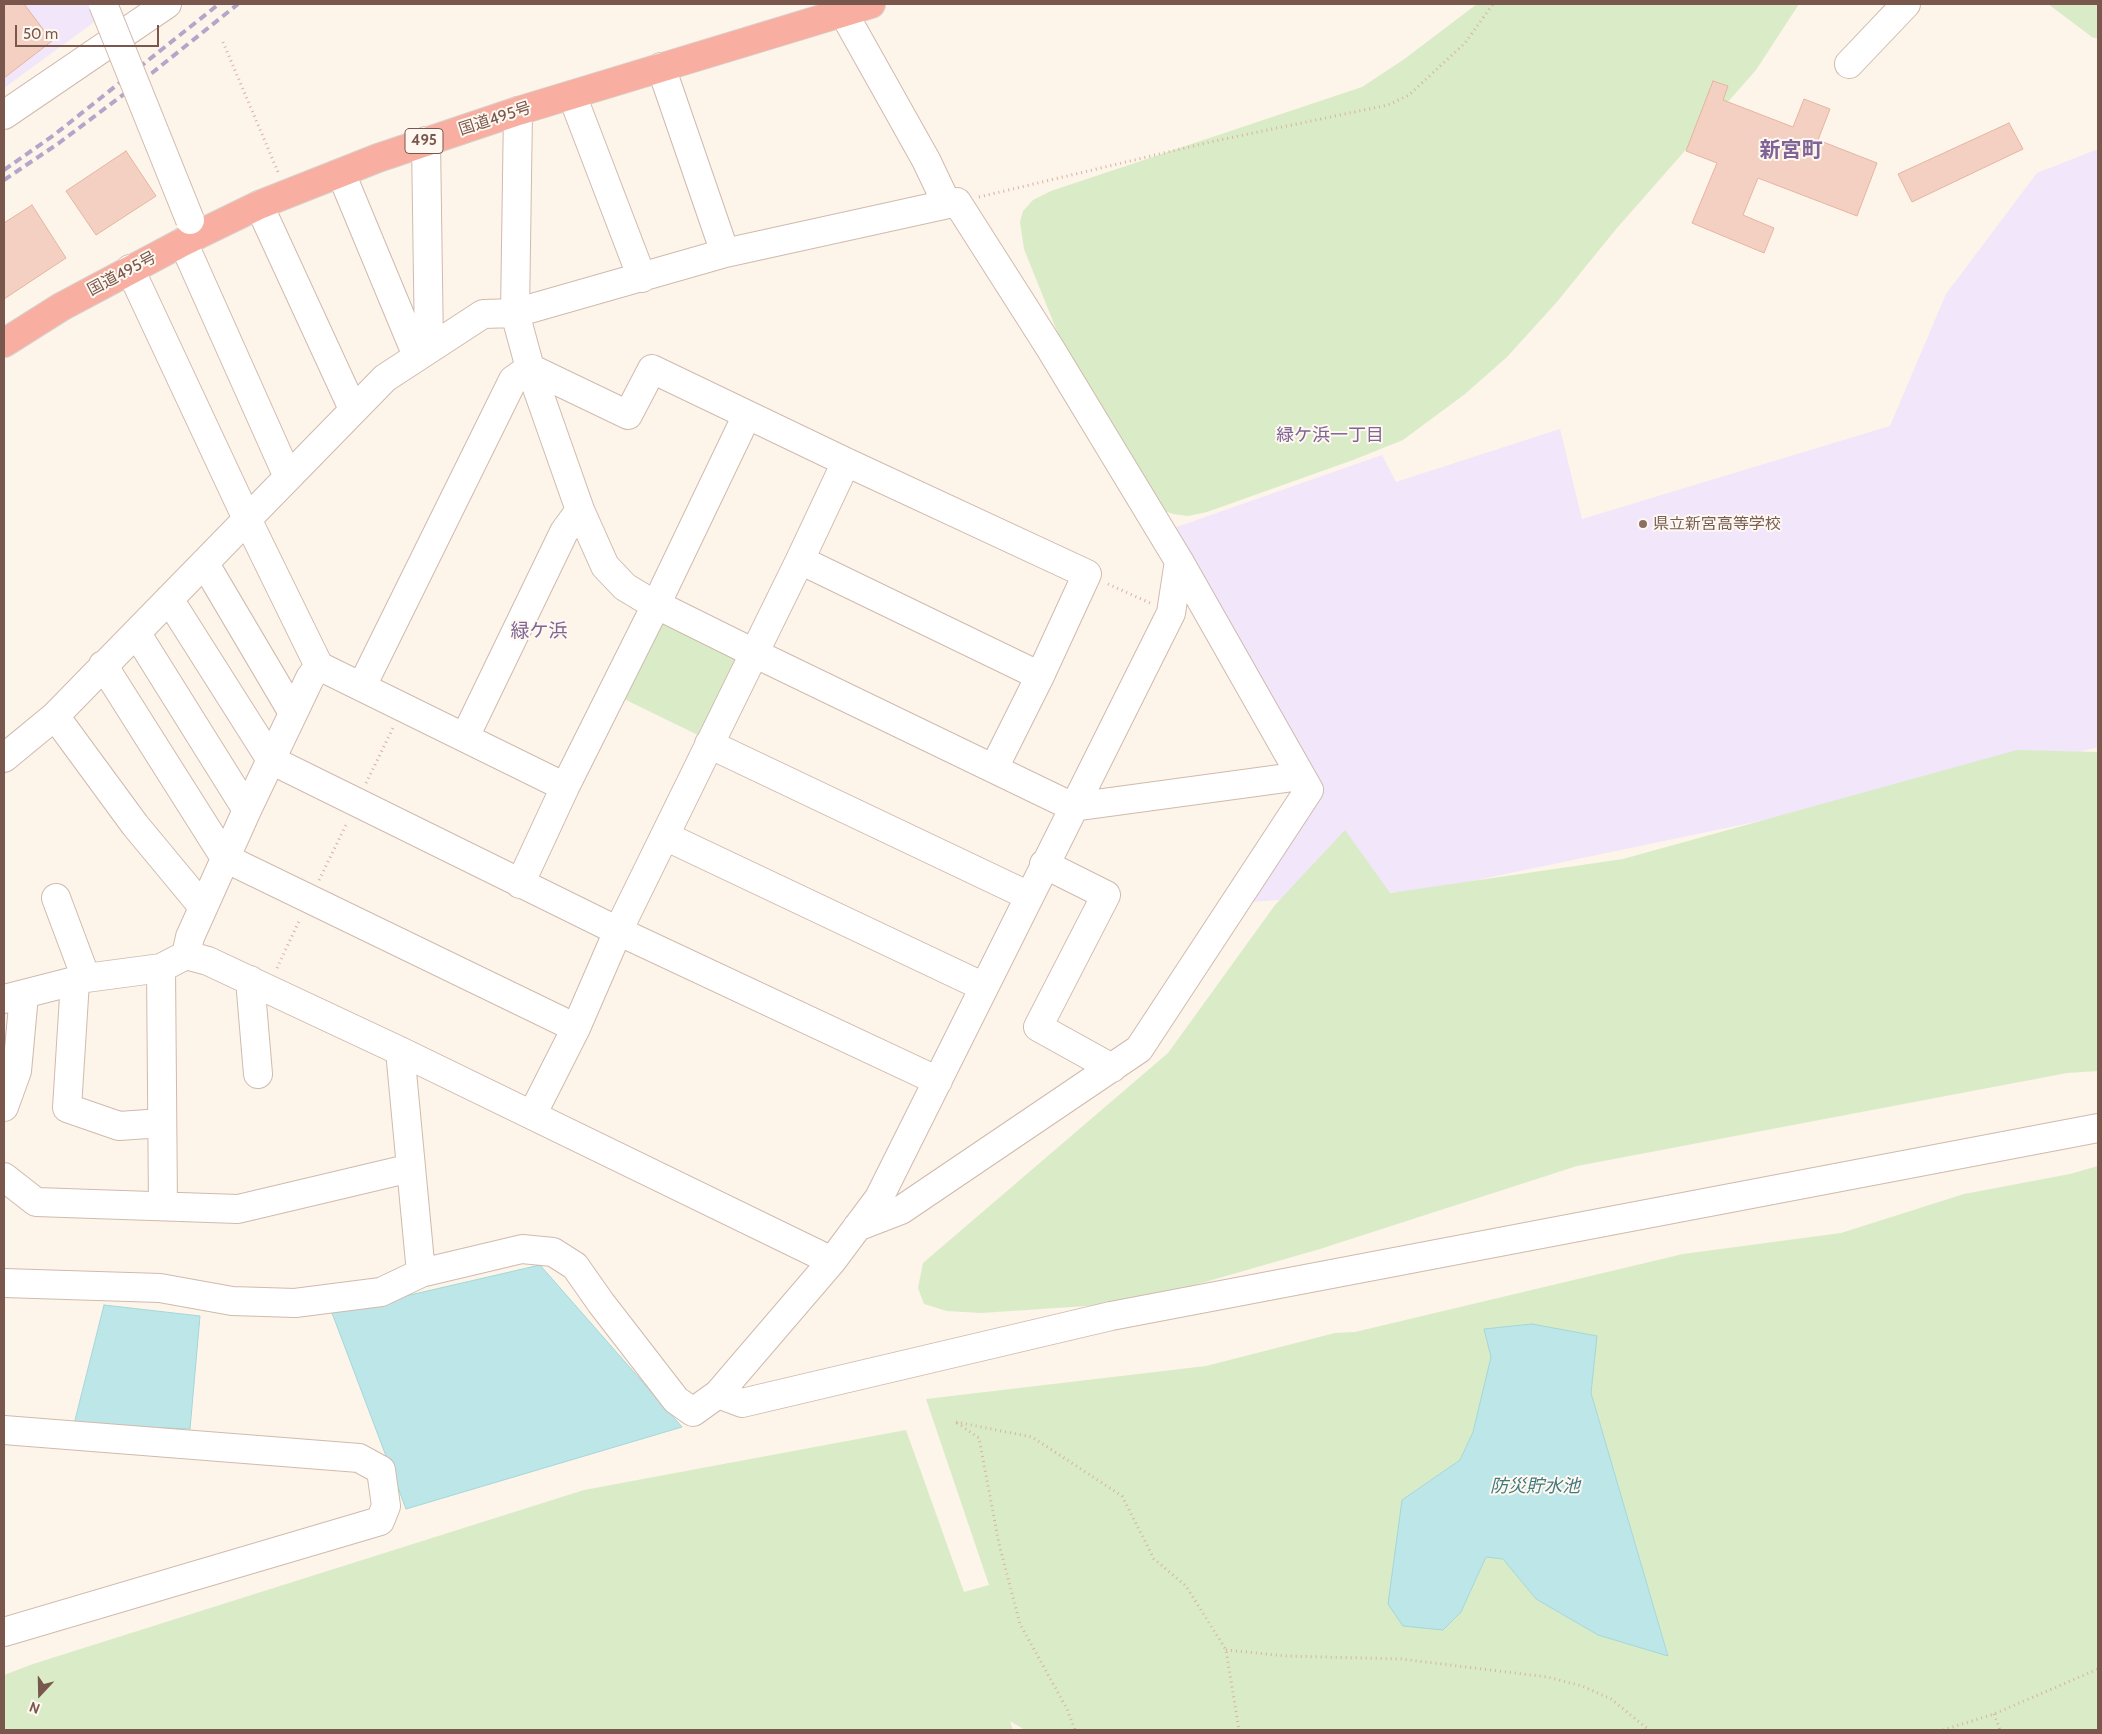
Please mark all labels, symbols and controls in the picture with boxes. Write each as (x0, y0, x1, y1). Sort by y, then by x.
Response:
scale bar (18, 15, 161, 47)
text: 50 m (23, 25, 58, 43)
street label: 国道495号 (456, 98, 534, 140)
road number: 495 (405, 128, 443, 154)
district label: 新宮町 (1760, 138, 1822, 164)
street label: 国道495号 (84, 248, 160, 300)
district label: 緑ケ浜一丁目 (1276, 425, 1384, 447)
place label: 県立新宮高等学校 (1653, 514, 1781, 534)
marker: 県立新宮高等学校 (1637, 518, 1649, 530)
district label: 緑ケ浜 (511, 620, 567, 642)
water label: 防災貯水池 (1490, 1476, 1580, 1498)
north arrow (15, 1669, 65, 1719)
text: N (27, 1698, 42, 1718)

